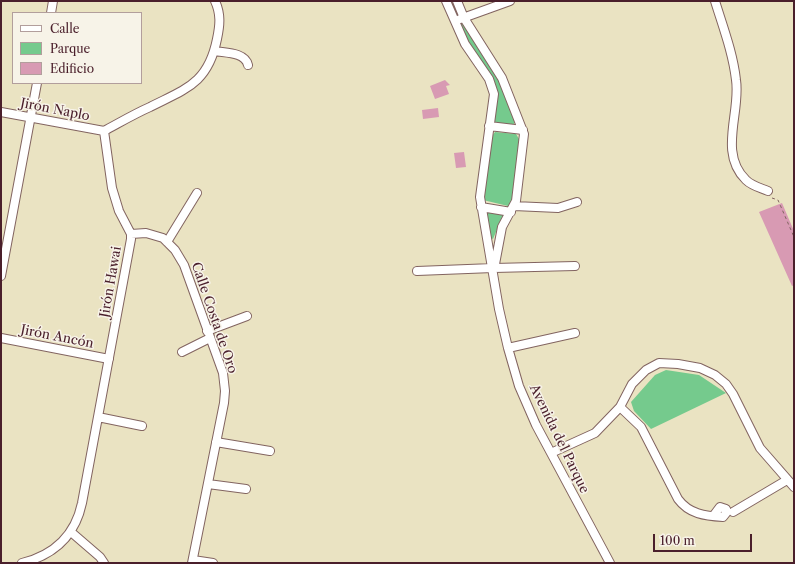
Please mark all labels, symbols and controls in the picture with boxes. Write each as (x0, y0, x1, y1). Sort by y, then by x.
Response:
legend (12, 12, 142, 84)
text: Calle (50, 21, 79, 36)
text: Parque (50, 41, 90, 56)
text: Edificio (50, 61, 94, 76)
street label: Jirón Naplo (19, 96, 91, 124)
street label: Jirón Hawai (97, 245, 125, 319)
street label: Calle Costa de Oro (188, 260, 240, 376)
street label: Jirón Ancón (19, 322, 95, 352)
street label: Avenida del Parque (526, 382, 592, 496)
scale bar (655, 526, 754, 552)
text: 100 m (660, 533, 695, 548)

